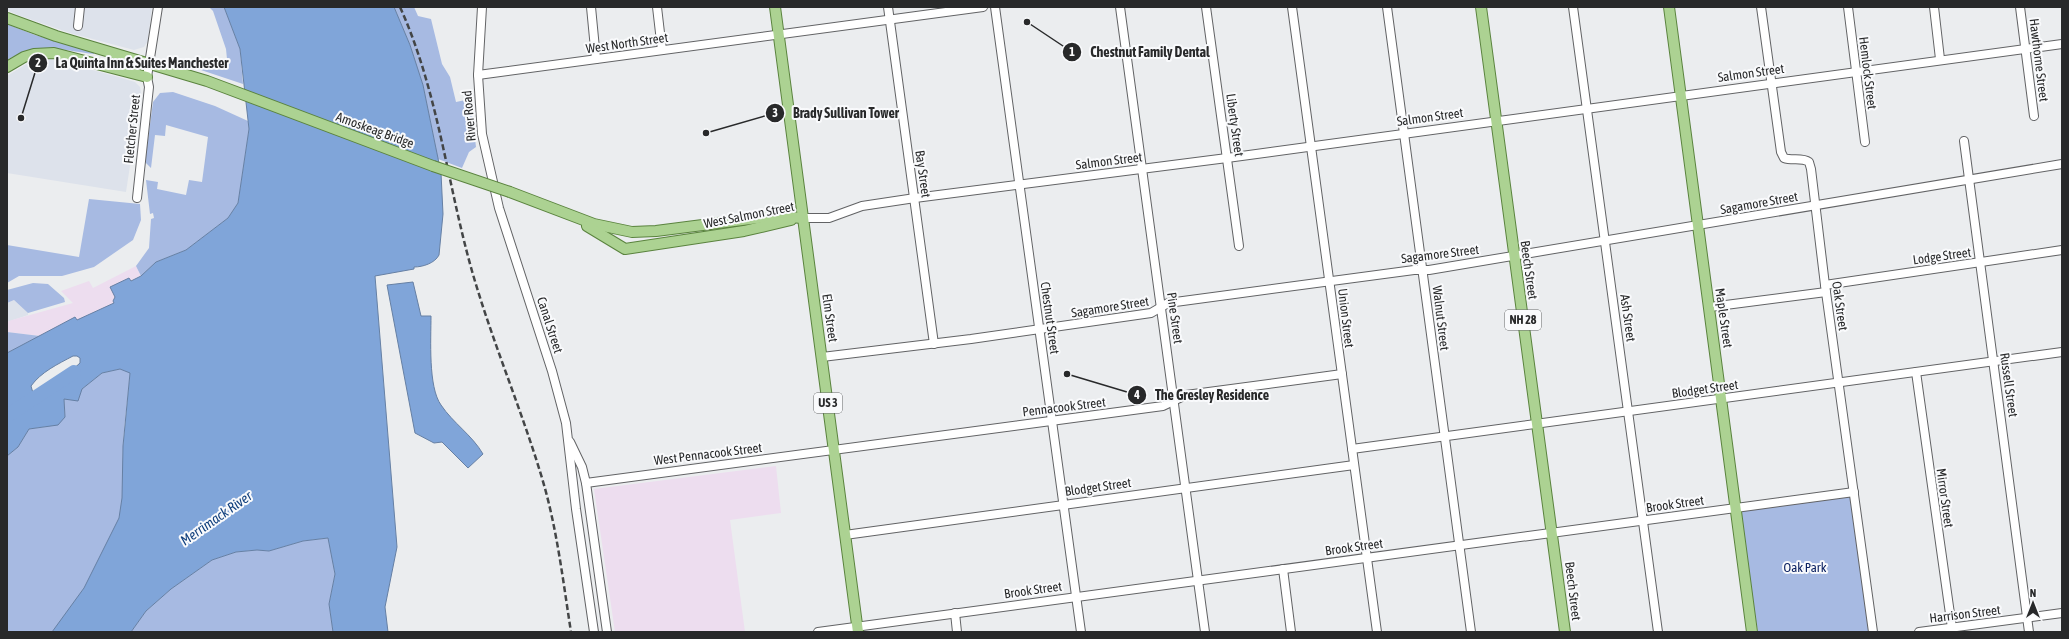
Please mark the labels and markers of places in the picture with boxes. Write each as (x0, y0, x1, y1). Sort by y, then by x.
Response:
callout: Chestnut Family Dental (1062, 39, 1218, 65)
callout: La Quinta Inn & Suites Manchester (28, 50, 237, 76)
callout: Brady Sullivan Tower (765, 100, 906, 126)
callout: The Gresley Residence (1127, 382, 1277, 408)

